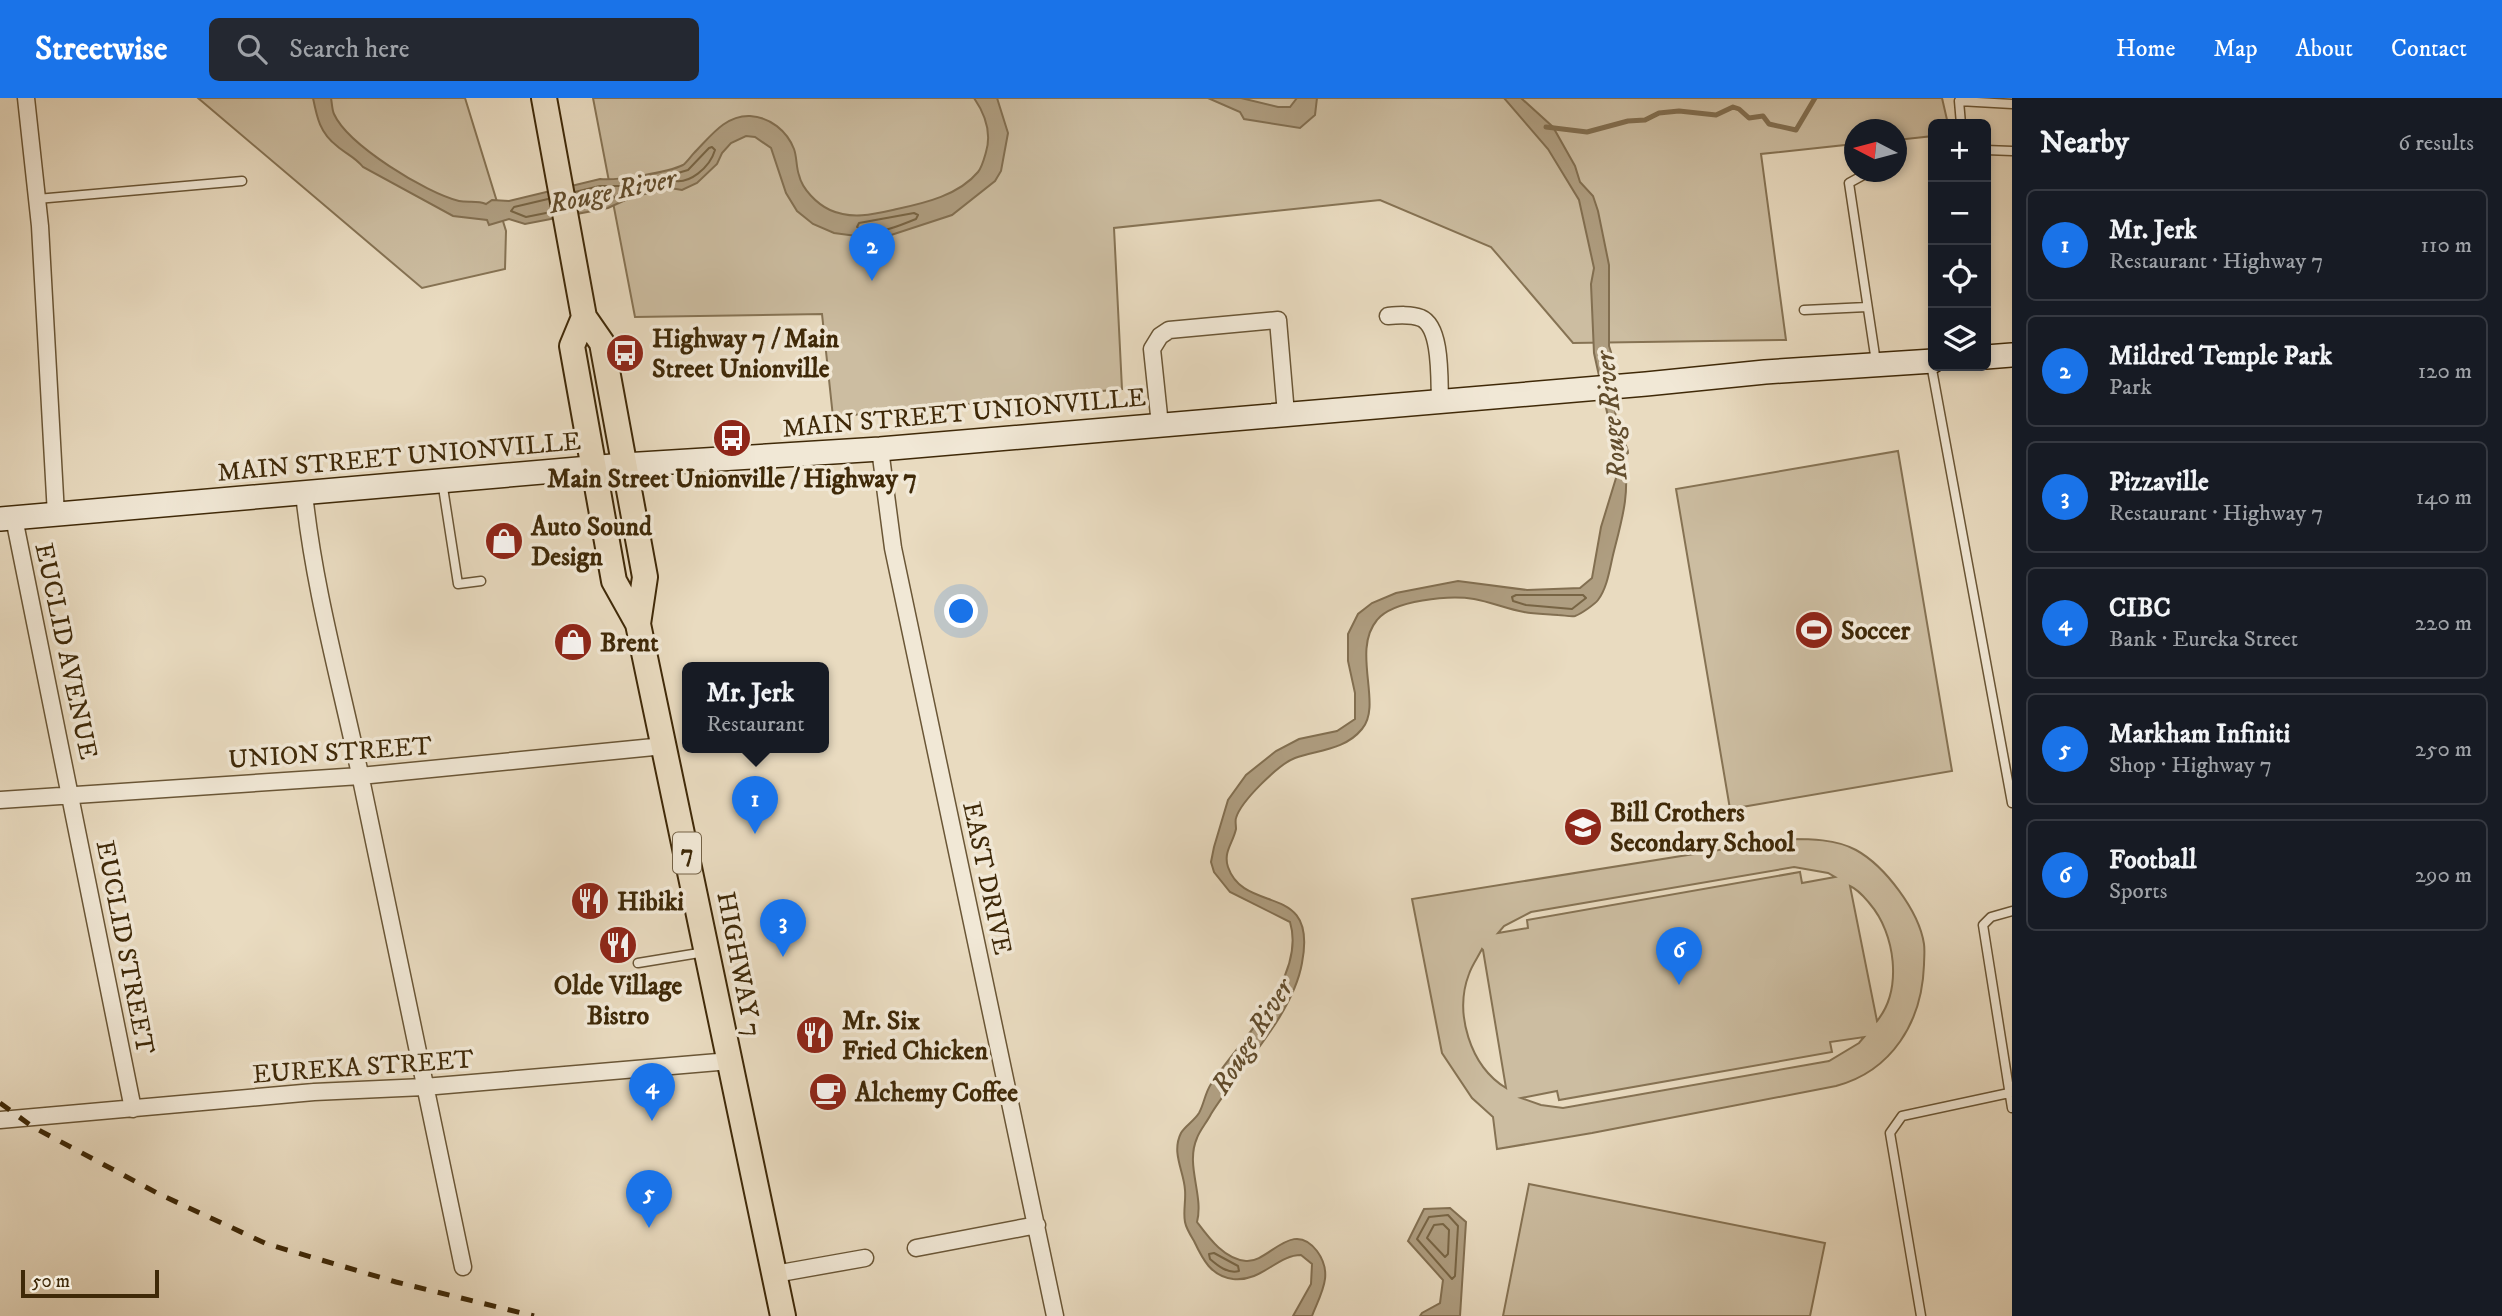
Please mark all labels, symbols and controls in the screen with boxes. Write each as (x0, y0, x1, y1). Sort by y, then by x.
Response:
search box (209, 18, 699, 81)
text: Streetwise (35, 29, 167, 70)
icon: search (233, 30, 271, 68)
text: Search here (289, 33, 409, 66)
text: Home (2116, 34, 2175, 64)
text: Map (2213, 34, 2258, 64)
text: About (2296, 34, 2353, 64)
text: Contact (2391, 34, 2467, 64)
north arrow (1844, 119, 1907, 182)
map controls (1928, 119, 1991, 371)
button: + (1928, 119, 1991, 182)
text: Nearby (2040, 125, 2129, 162)
text: 6 results (2398, 129, 2474, 158)
water label: Rouge River (545, 161, 681, 222)
button: − (1928, 182, 1991, 245)
text: Mr. Jerk (2109, 214, 2197, 247)
pin: 2 (849, 223, 895, 281)
text: 1 (2061, 231, 2069, 260)
text: 110 m (2421, 231, 2472, 260)
button: locate (1928, 245, 1991, 308)
text: Restaurant · Highway 7 (2109, 247, 2323, 276)
button: layers (1928, 308, 1991, 371)
place label: Highway 7 / Main Street Unionville (652, 323, 840, 386)
bus stop icon: Highway 7 / Main Street Unionville (604, 332, 646, 374)
text: Mildred Temple Park (2109, 340, 2332, 373)
water label: Rouge River (1587, 348, 1636, 483)
text: 2 (2059, 357, 2071, 386)
text: 120 m (2418, 357, 2472, 386)
text: Park (2109, 373, 2152, 402)
street label: MAIN STREET UNIONVILLE (781, 381, 1147, 446)
bus stop icon: Main Street Unionville / Highway 7 (711, 417, 753, 459)
street label: MAIN STREET UNIONVILLE (216, 425, 582, 490)
place label: Main Street Unionville / Highway 7 (547, 463, 917, 496)
text: Pizzaville (2109, 466, 2209, 499)
text: 3 (2061, 483, 2069, 512)
text: 140 m (2416, 483, 2472, 512)
text: Restaurant · Highway 7 (2109, 499, 2323, 528)
place label: Auto Sound Design (530, 511, 653, 574)
shop icon: Auto Sound Design (483, 520, 525, 562)
street label: EUCLID AVENUE (26, 540, 105, 763)
text: CIBC (2109, 592, 2171, 625)
your location (944, 594, 978, 628)
sports icon: Soccer (1793, 609, 1835, 651)
text: 4 (2058, 609, 2072, 638)
text: 220 m (2415, 609, 2472, 638)
place label: Soccer (1841, 615, 1910, 648)
shop icon: Brent (552, 621, 594, 663)
text: Bank · Eureka Street (2109, 625, 2298, 654)
place label: Brent (600, 627, 659, 660)
popup (682, 662, 829, 753)
text: Mr. Jerk (706, 677, 794, 710)
text: Restaurant (706, 710, 805, 739)
text: Markham Infiniti (2109, 718, 2290, 751)
street label: UNION STREET (227, 730, 433, 777)
text: 5 (2059, 735, 2071, 764)
text: 250 m (2415, 735, 2472, 764)
text: Shop · Highway 7 (2109, 751, 2272, 780)
pin: 1 (732, 776, 778, 834)
place label: Bill Crothers Secondary School (1610, 797, 1796, 860)
street label: EAST DRIVE (954, 799, 1019, 958)
school or university icon: Bill Crothers Secondary School (1562, 806, 1604, 848)
road number: 7 (673, 832, 701, 874)
street label: EUCLID STREET (88, 838, 161, 1057)
text: Football (2109, 844, 2197, 877)
text: 6 (2059, 861, 2071, 890)
text: 290 m (2415, 861, 2472, 890)
text: Sports (2109, 877, 2167, 906)
restaurant icon: Hibiki (569, 880, 611, 922)
place label: Hibiki (617, 886, 684, 919)
street label: HIGHWAY 7 (708, 889, 769, 1040)
pin: 3 (760, 899, 806, 957)
restaurant icon: Olde Village Bistro (597, 924, 639, 966)
pin: 6 (1656, 927, 1702, 985)
place label: Olde Village Bistro (554, 970, 682, 1033)
water label: Rouge River (1203, 971, 1302, 1102)
place label: Mr. Six Fried Chicken (842, 1005, 989, 1068)
restaurant icon: Mr. Six Fried Chicken (794, 1014, 836, 1056)
street label: EUREKA STREET (251, 1043, 475, 1092)
pin: 4 (629, 1063, 675, 1121)
cafe icon: Alchemy Coffee (807, 1071, 849, 1113)
place label: Alchemy Coffee (854, 1077, 1018, 1110)
pin: 5 (626, 1170, 672, 1228)
scale bar (21, 1267, 159, 1299)
text: 50 m (32, 1270, 70, 1293)

